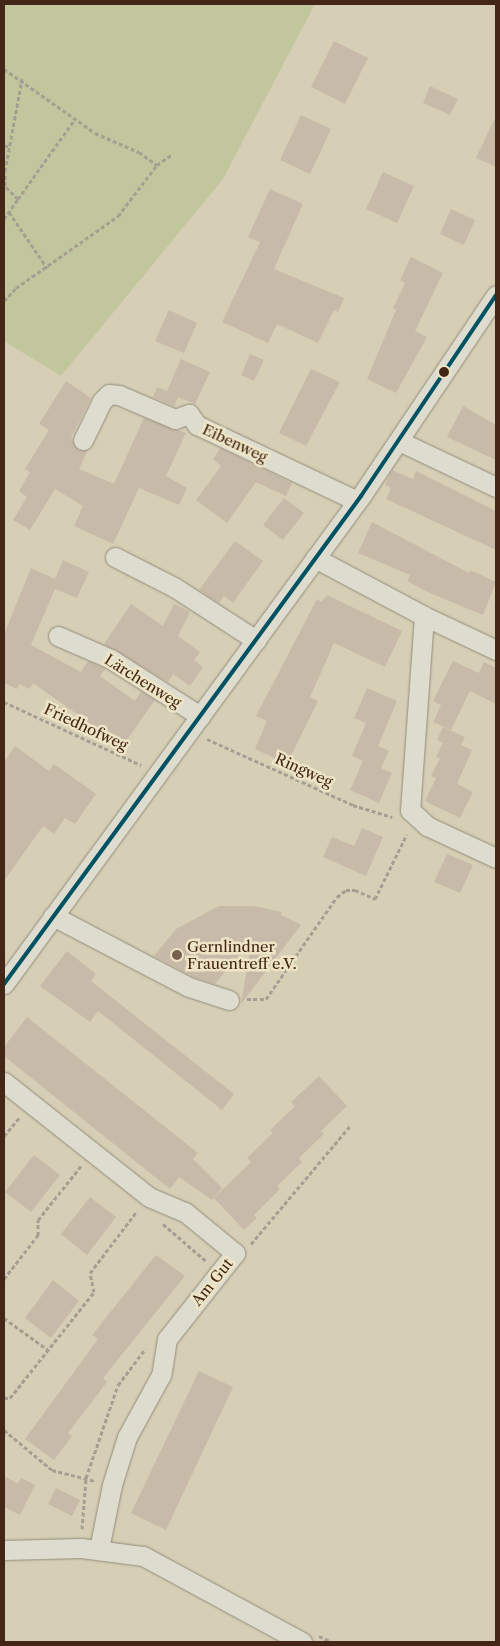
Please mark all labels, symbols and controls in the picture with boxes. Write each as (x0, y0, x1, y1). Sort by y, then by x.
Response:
unlabelled marker (439, 367, 449, 377)
street label: Eibenweg (200, 420, 270, 466)
street label: Lärchenweg (101, 650, 185, 712)
street label: Friedhofweg (41, 700, 131, 754)
street label: Ringweg (272, 749, 336, 791)
place label: Gernlindner Frauentreff e.V. (187, 937, 297, 972)
marker: Gernlindner Frauentreff e.V. (171, 949, 183, 961)
street label: Am Gut (187, 1255, 237, 1309)

